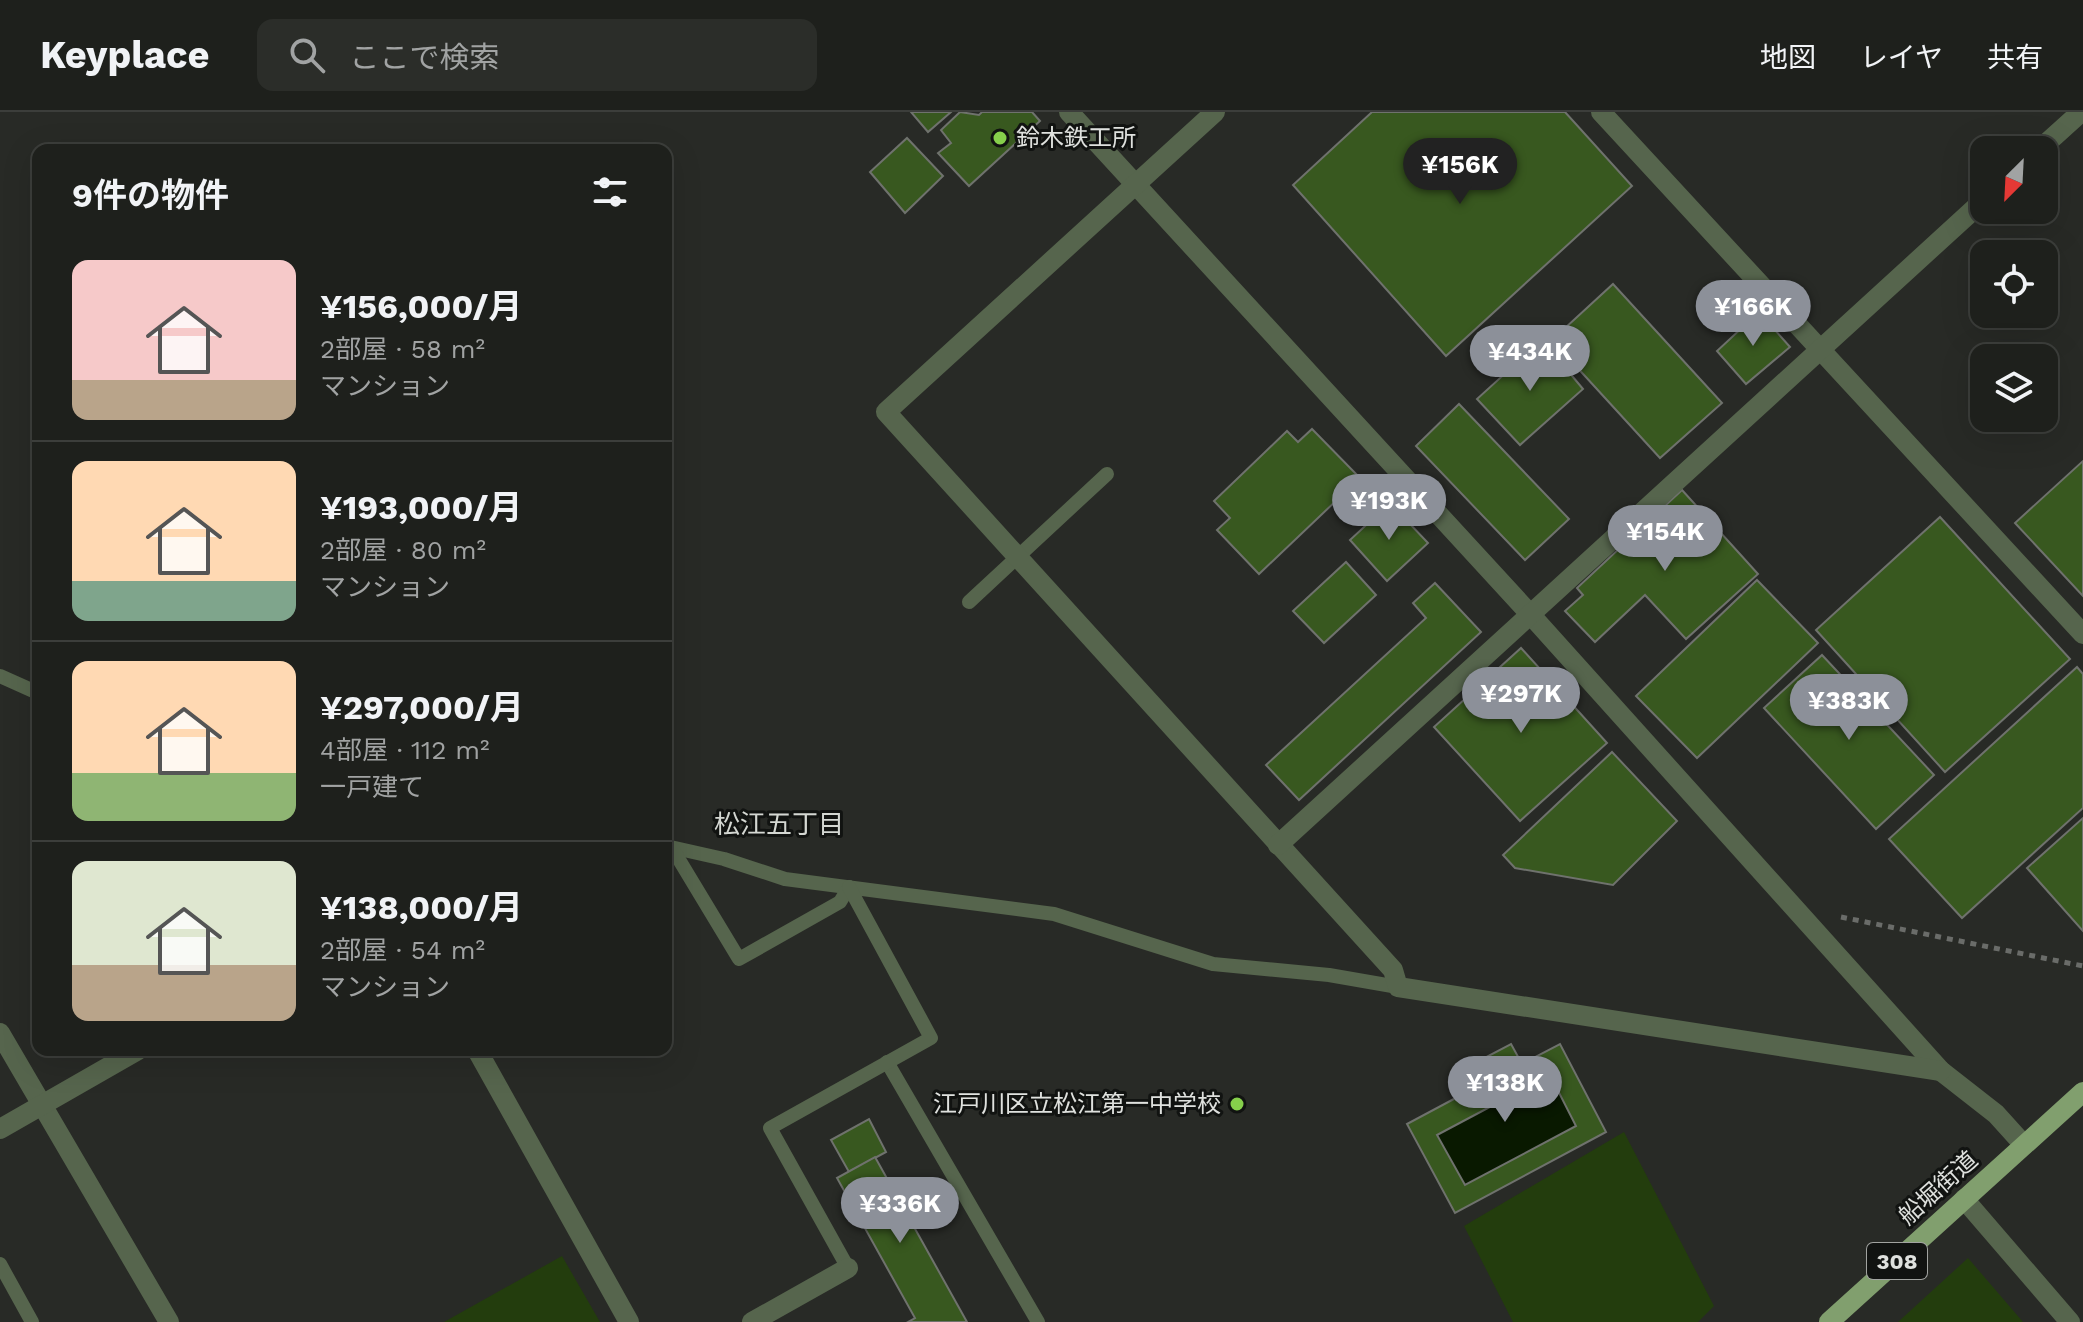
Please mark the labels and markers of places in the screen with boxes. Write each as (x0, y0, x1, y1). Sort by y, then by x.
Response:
place label: 鈴木鉄工所 (1016, 124, 1136, 152)
marker: 鈴木鉄工所 (991, 129, 1009, 147)
pin: ¥156K (1404, 138, 1516, 206)
pin: ¥166K (1697, 280, 1809, 348)
pin: ¥434K (1474, 325, 1586, 393)
pin: ¥193K (1333, 474, 1445, 542)
pin: ¥154K (1609, 505, 1721, 573)
pin: ¥297K (1465, 667, 1577, 735)
pin: ¥383K (1793, 674, 1905, 742)
pin: ¥138K (1449, 1056, 1561, 1124)
place label: 江戸川区立松江第一中学校 (933, 1090, 1221, 1118)
marker: 江戸川区立松江第一中学校 (1228, 1095, 1246, 1113)
pin: ¥336K (844, 1177, 956, 1245)

